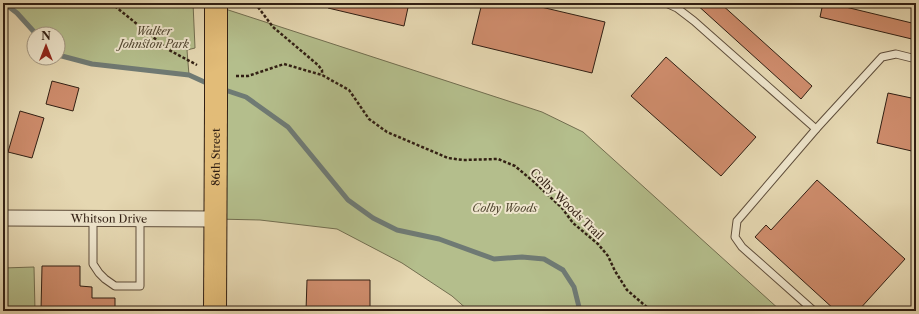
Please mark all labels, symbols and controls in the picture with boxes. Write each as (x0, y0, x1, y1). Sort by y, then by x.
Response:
park label: Walker Johnston Park (116, 24, 189, 51)
north arrow (26, 26, 66, 66)
text: N (41, 29, 51, 43)
street label: 86th Street (209, 128, 223, 186)
street label: Colby Woods Trail (527, 165, 607, 243)
park label: Colby Woods (472, 201, 538, 215)
street label: Whitson Drive (70, 211, 147, 226)

